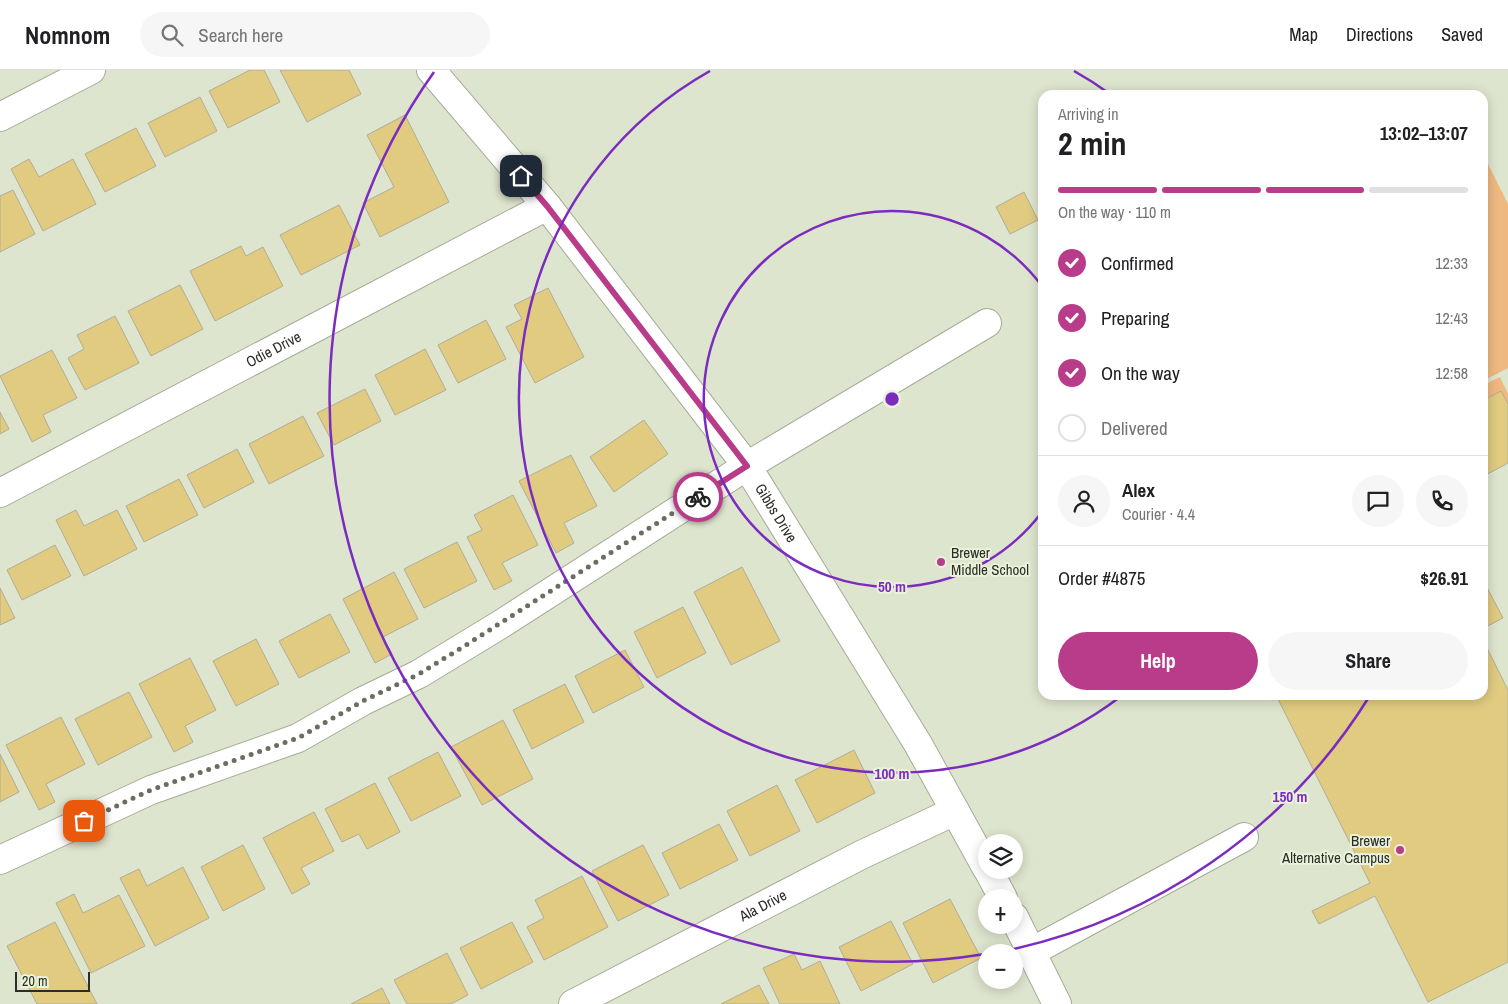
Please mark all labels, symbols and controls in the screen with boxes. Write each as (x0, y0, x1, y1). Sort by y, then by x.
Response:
search box (140, 12, 490, 57)
text: Nomnom (25, 19, 110, 51)
icon: search (158, 21, 186, 49)
text: Search here (198, 22, 283, 48)
text: Map (1289, 22, 1318, 47)
text: Directions (1346, 22, 1413, 47)
text: Saved (1441, 22, 1483, 47)
text: Arriving in (1058, 103, 1119, 125)
text: 13:02–13:07 (1380, 120, 1468, 146)
text: 2 min (1058, 122, 1127, 165)
pin (500, 155, 542, 197)
icon: home (507, 162, 535, 190)
text: On the way · 110 m (1058, 201, 1171, 223)
icon: check (1058, 249, 1086, 277)
text: Confirmed (1101, 250, 1174, 276)
text: 12:33 (1435, 252, 1468, 274)
icon: check (1058, 304, 1086, 332)
text: Preparing (1101, 305, 1169, 331)
text: 12:43 (1435, 307, 1468, 329)
street label: Odie Drive (242, 326, 305, 372)
icon: check (1058, 359, 1086, 387)
text: On the way (1101, 360, 1180, 386)
text: 12:58 (1435, 362, 1468, 384)
centre of rings (883, 390, 901, 408)
text: Delivered (1101, 415, 1168, 441)
courier (673, 472, 723, 522)
button: person (1058, 475, 1110, 527)
button: chat (1352, 475, 1404, 527)
button: phone (1416, 475, 1468, 527)
text: Alex (1122, 477, 1155, 503)
street label: Gibbs Drive (750, 479, 803, 546)
icon: bike (684, 483, 712, 511)
text: Courier · 4.4 (1122, 503, 1195, 525)
place label: Brewer Middle School (951, 542, 1029, 580)
marker: Brewer Middle School (935, 556, 947, 568)
text: Order #4875 (1058, 565, 1145, 591)
text: $26.91 (1420, 565, 1468, 591)
text: 50 m (878, 576, 906, 597)
button: Help (1058, 632, 1258, 690)
button: Share (1268, 632, 1468, 690)
text: 100 m (875, 763, 909, 784)
text: 150 m (1273, 786, 1307, 807)
pin (63, 800, 105, 842)
icon: bag (70, 807, 98, 835)
place label: Brewer Alternative Campus (1281, 830, 1390, 868)
map controls (978, 834, 1023, 989)
button: layers (978, 834, 1023, 879)
marker: Brewer Alternative Campus (1394, 844, 1406, 856)
street label: Ala Drive (735, 884, 790, 927)
button: + (978, 889, 1023, 934)
button: − (978, 944, 1023, 989)
scale bar (15, 969, 90, 992)
text: 20 m (22, 972, 48, 990)

